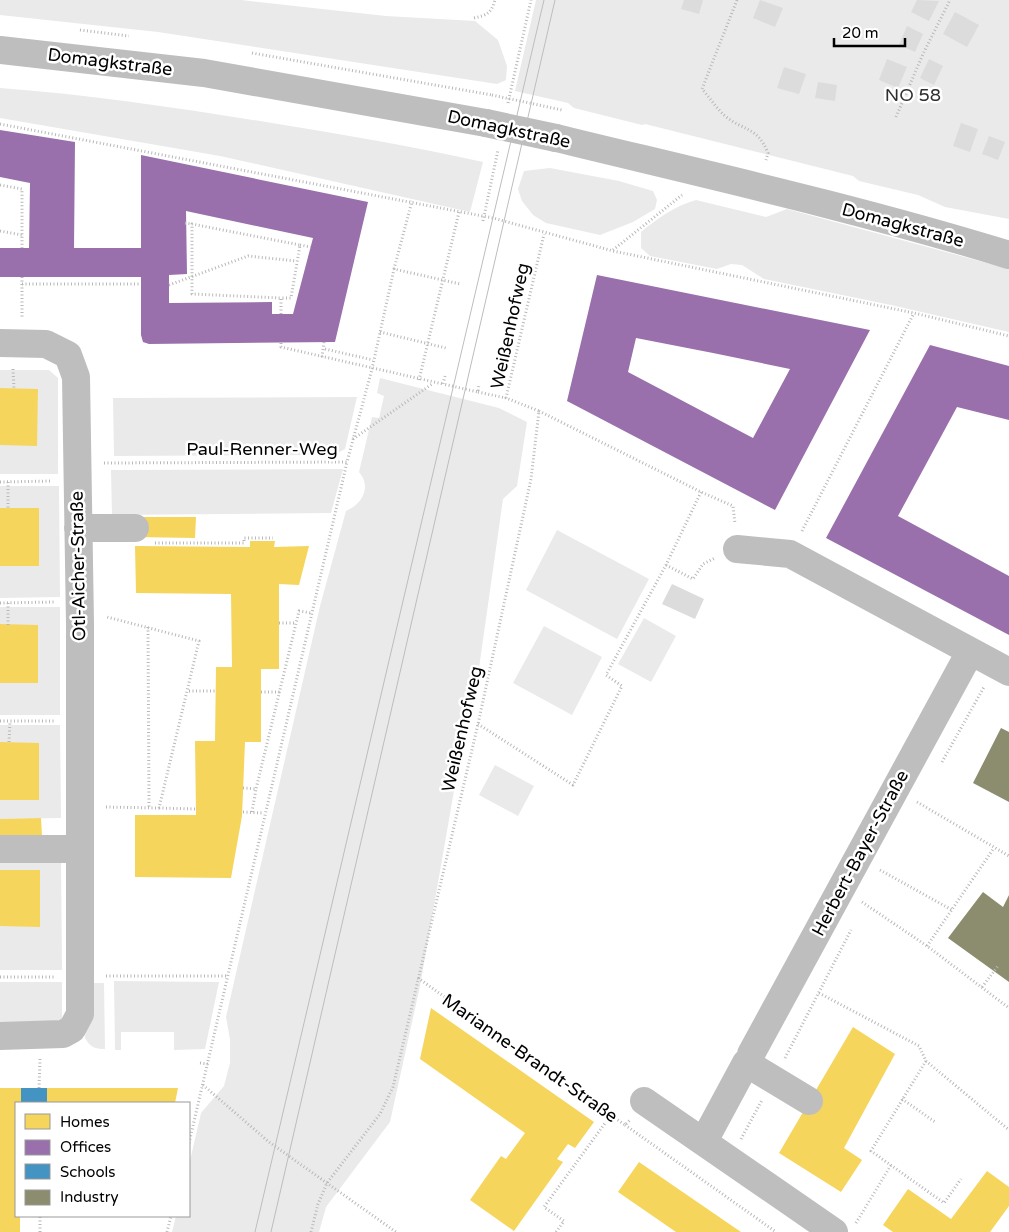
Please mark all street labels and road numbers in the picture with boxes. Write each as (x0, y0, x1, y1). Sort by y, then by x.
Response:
street label: Domagkstraße (46, 43, 174, 81)
street label: Domagkstraße (445, 105, 573, 153)
street label: Domagkstraße (840, 198, 966, 252)
street label: Weißenhofweg (486, 261, 534, 391)
street label: Paul-Renner-Weg (186, 438, 338, 460)
street label: Otl-Aicher-Straße (66, 491, 90, 641)
street label: Weißenhofweg (437, 664, 487, 794)
street label: Herbert-Bayer-Straße (807, 766, 913, 940)
street label: Marianne-Brandt-Straße (438, 989, 622, 1127)

